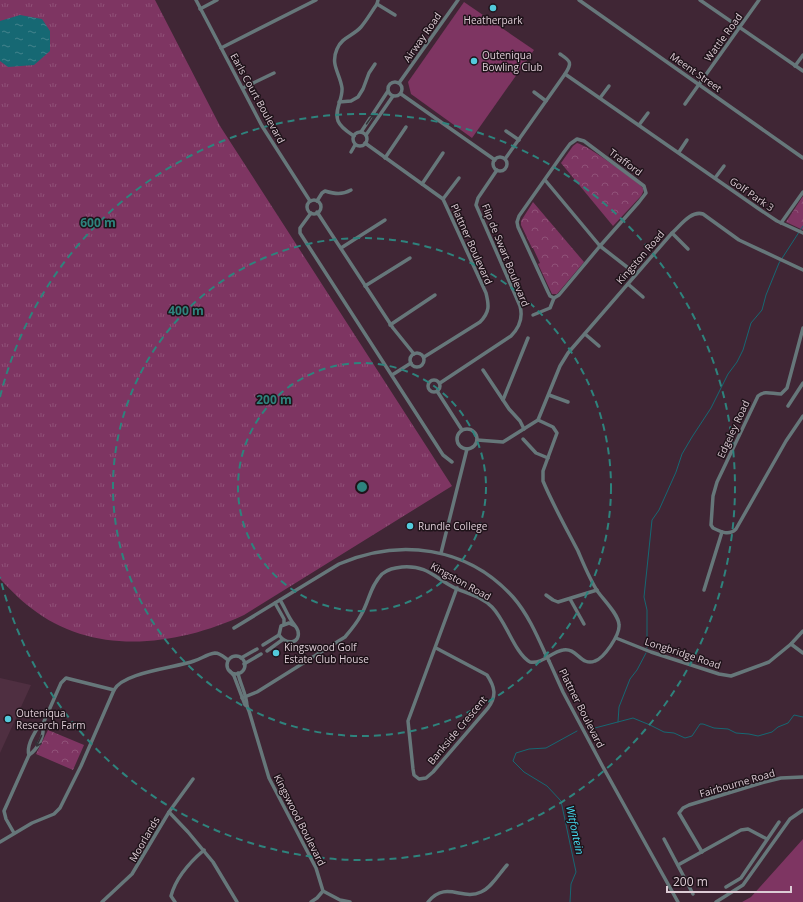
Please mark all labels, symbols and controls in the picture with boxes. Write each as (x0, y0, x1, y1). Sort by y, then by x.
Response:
marker: Heatherpark (488, 3, 498, 13)
street label: Airway Road (400, 9, 444, 65)
street label: Wattle Road (701, 10, 745, 64)
place label: Heatherpark (464, 13, 523, 27)
place label: Outeniqua Bowling Club (482, 48, 543, 74)
street label: Meent Street (667, 49, 725, 95)
street label: Earls Court Boulevard (227, 50, 289, 146)
marker: Outeniqua Bowling Club (469, 56, 479, 66)
one-way arrow (366, 114, 374, 125)
street label: Trafford (606, 145, 646, 179)
street label: Golf Park 3 (727, 174, 777, 215)
street label: Plattner Boulevard (448, 201, 496, 287)
street label: Flip de Swart Boulevard (479, 201, 533, 309)
text: 600 m (80, 214, 116, 231)
street label: Kingston Road (613, 227, 667, 287)
text: 400 m (168, 302, 204, 319)
text: 200 m (256, 391, 292, 408)
street label: Edgeley Road (713, 398, 753, 460)
centre of rings (355, 480, 369, 494)
place label: Rundle College (418, 519, 488, 533)
marker: Rundle College (405, 521, 415, 531)
street label: Kingston Road (428, 559, 494, 603)
street label: Longbridge Road (643, 634, 723, 672)
place label: Kingswood Golf Estate Club House (284, 640, 369, 666)
marker: Kingswood Golf Estate Club House (271, 648, 281, 658)
street label: Plattner Boulevard (556, 666, 608, 750)
street label: Bankside Crescent (424, 692, 490, 767)
place label: Outeniqua Research Farm (16, 706, 85, 732)
marker: Outeniqua Research Farm (3, 714, 13, 724)
one-way arrow (35, 735, 42, 747)
street label: Fairbourne Road (698, 766, 776, 800)
street label: Kingswood Boulevard (271, 772, 329, 868)
water label: Witfontein (563, 804, 588, 856)
street label: Moorlands (125, 814, 163, 864)
scale bar (667, 868, 791, 894)
text: 200 m (673, 873, 708, 890)

